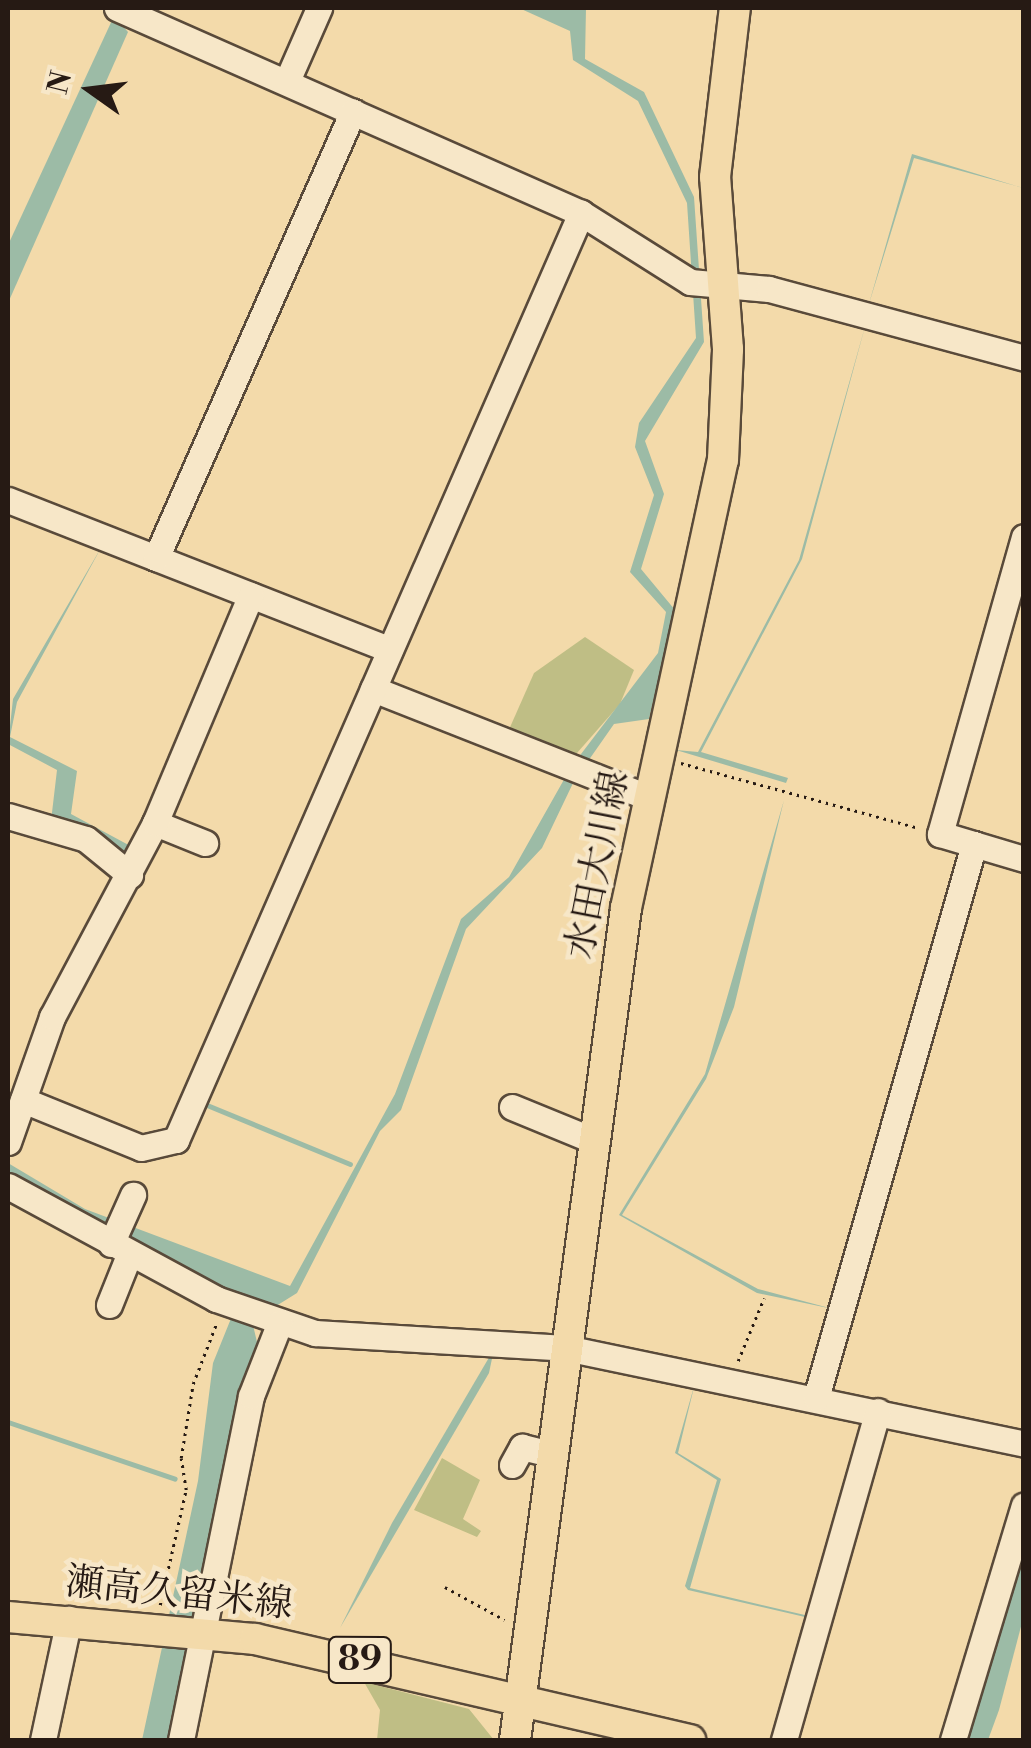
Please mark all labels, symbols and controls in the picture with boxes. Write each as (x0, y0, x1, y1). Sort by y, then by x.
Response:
north arrow (40, 40, 140, 140)
text: N (41, 68, 80, 98)
street label: 水田大川線 (557, 767, 639, 963)
street label: 瀬高久留米線 (63, 1559, 295, 1629)
road number: 89 (328, 1630, 392, 1690)

